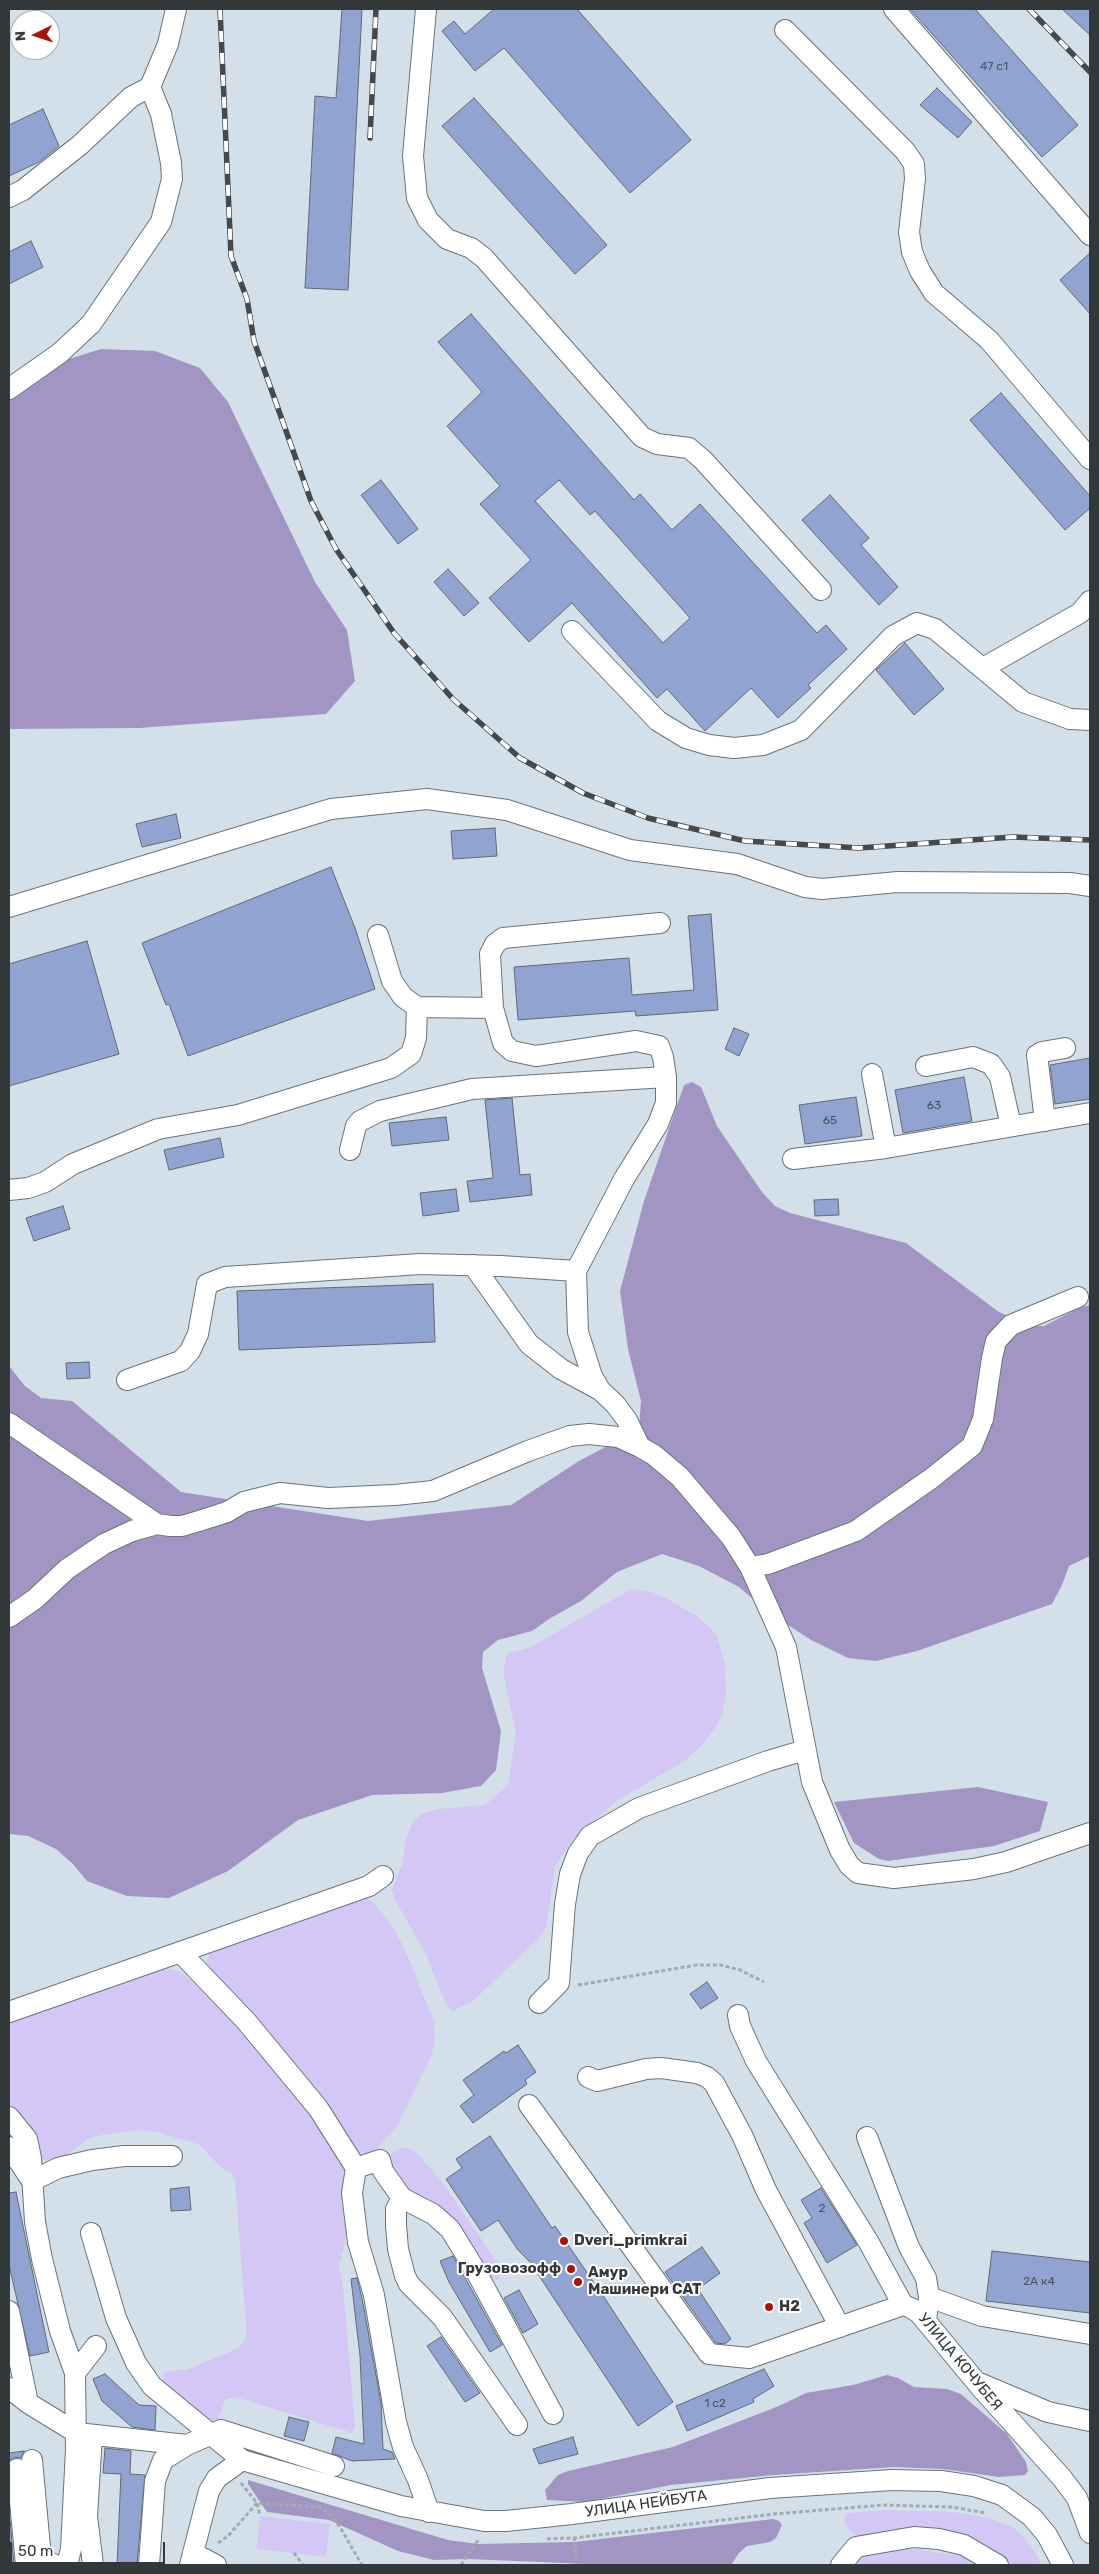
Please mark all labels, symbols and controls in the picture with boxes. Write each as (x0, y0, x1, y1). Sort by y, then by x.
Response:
north arrow (10, 10, 60, 60)
text: N (12, 30, 29, 42)
house number: 47 с1 (980, 60, 1008, 74)
house number: 63 (927, 1099, 941, 1113)
house number: 65 (823, 1114, 837, 1128)
house number: 2 (818, 2202, 826, 2216)
place label: Dveri_primkrai (574, 2232, 687, 2250)
marker: Dveri_primkrai (558, 2235, 570, 2247)
place label: Грузовозофф (458, 2260, 561, 2278)
marker: Грузовозофф (565, 2263, 577, 2275)
place label: Амур Машинери CAT (588, 2264, 702, 2299)
house number: 2А к4 (1023, 2275, 1055, 2289)
marker: Амур Машинери CAT (572, 2276, 584, 2288)
place label: H2 (779, 2298, 800, 2316)
marker: H2 (763, 2301, 775, 2313)
street label: УЛИЦА КОЧУБЕЯ (914, 2310, 1006, 2414)
house number: 1 с2 (704, 2397, 726, 2411)
street label: УЛИЦА НЕЙБУТА (584, 2487, 708, 2521)
scale bar (12, 2532, 168, 2564)
text: 50 m (18, 2542, 53, 2560)

